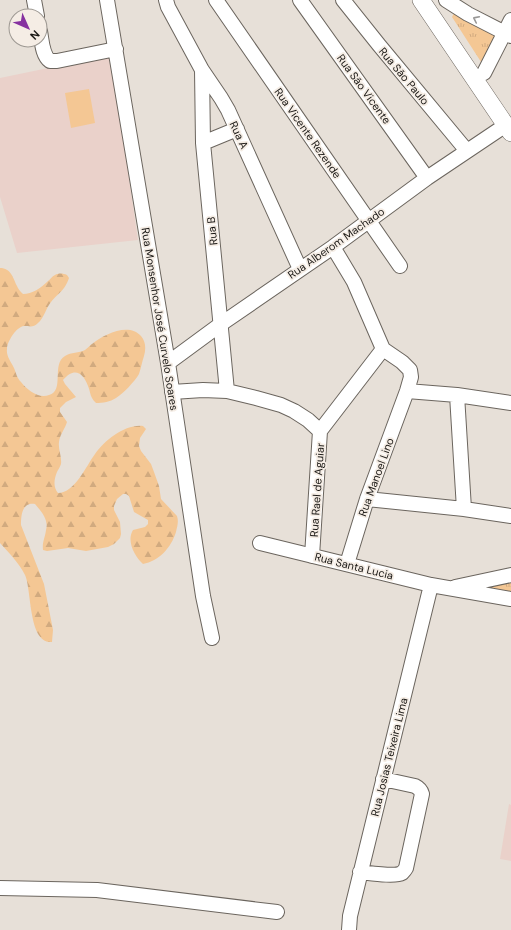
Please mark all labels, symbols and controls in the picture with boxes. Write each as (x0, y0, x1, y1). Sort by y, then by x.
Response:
north arrow (8, 8, 48, 48)
one-way arrow (473, 16, 481, 23)
text: N (27, 27, 43, 43)
street label: Rua São Paulo (376, 44, 432, 108)
street label: Rua São Vicente (334, 51, 394, 127)
street label: Rua Vicente Rezende (272, 85, 344, 181)
street label: Rua A (227, 119, 251, 151)
street label: Rua Alberom Machado (285, 204, 387, 282)
street label: Rua B (204, 216, 220, 246)
street label: Rua Monsenhor José Curvelo Soares (139, 227, 181, 411)
street label: Rua Manoel Lino (355, 436, 397, 518)
street label: Rua Rael de Aguiar (307, 443, 327, 537)
street label: Rua Santa Lucia (313, 549, 395, 583)
street label: Rua Josias Teixeira Lima (367, 696, 411, 818)

